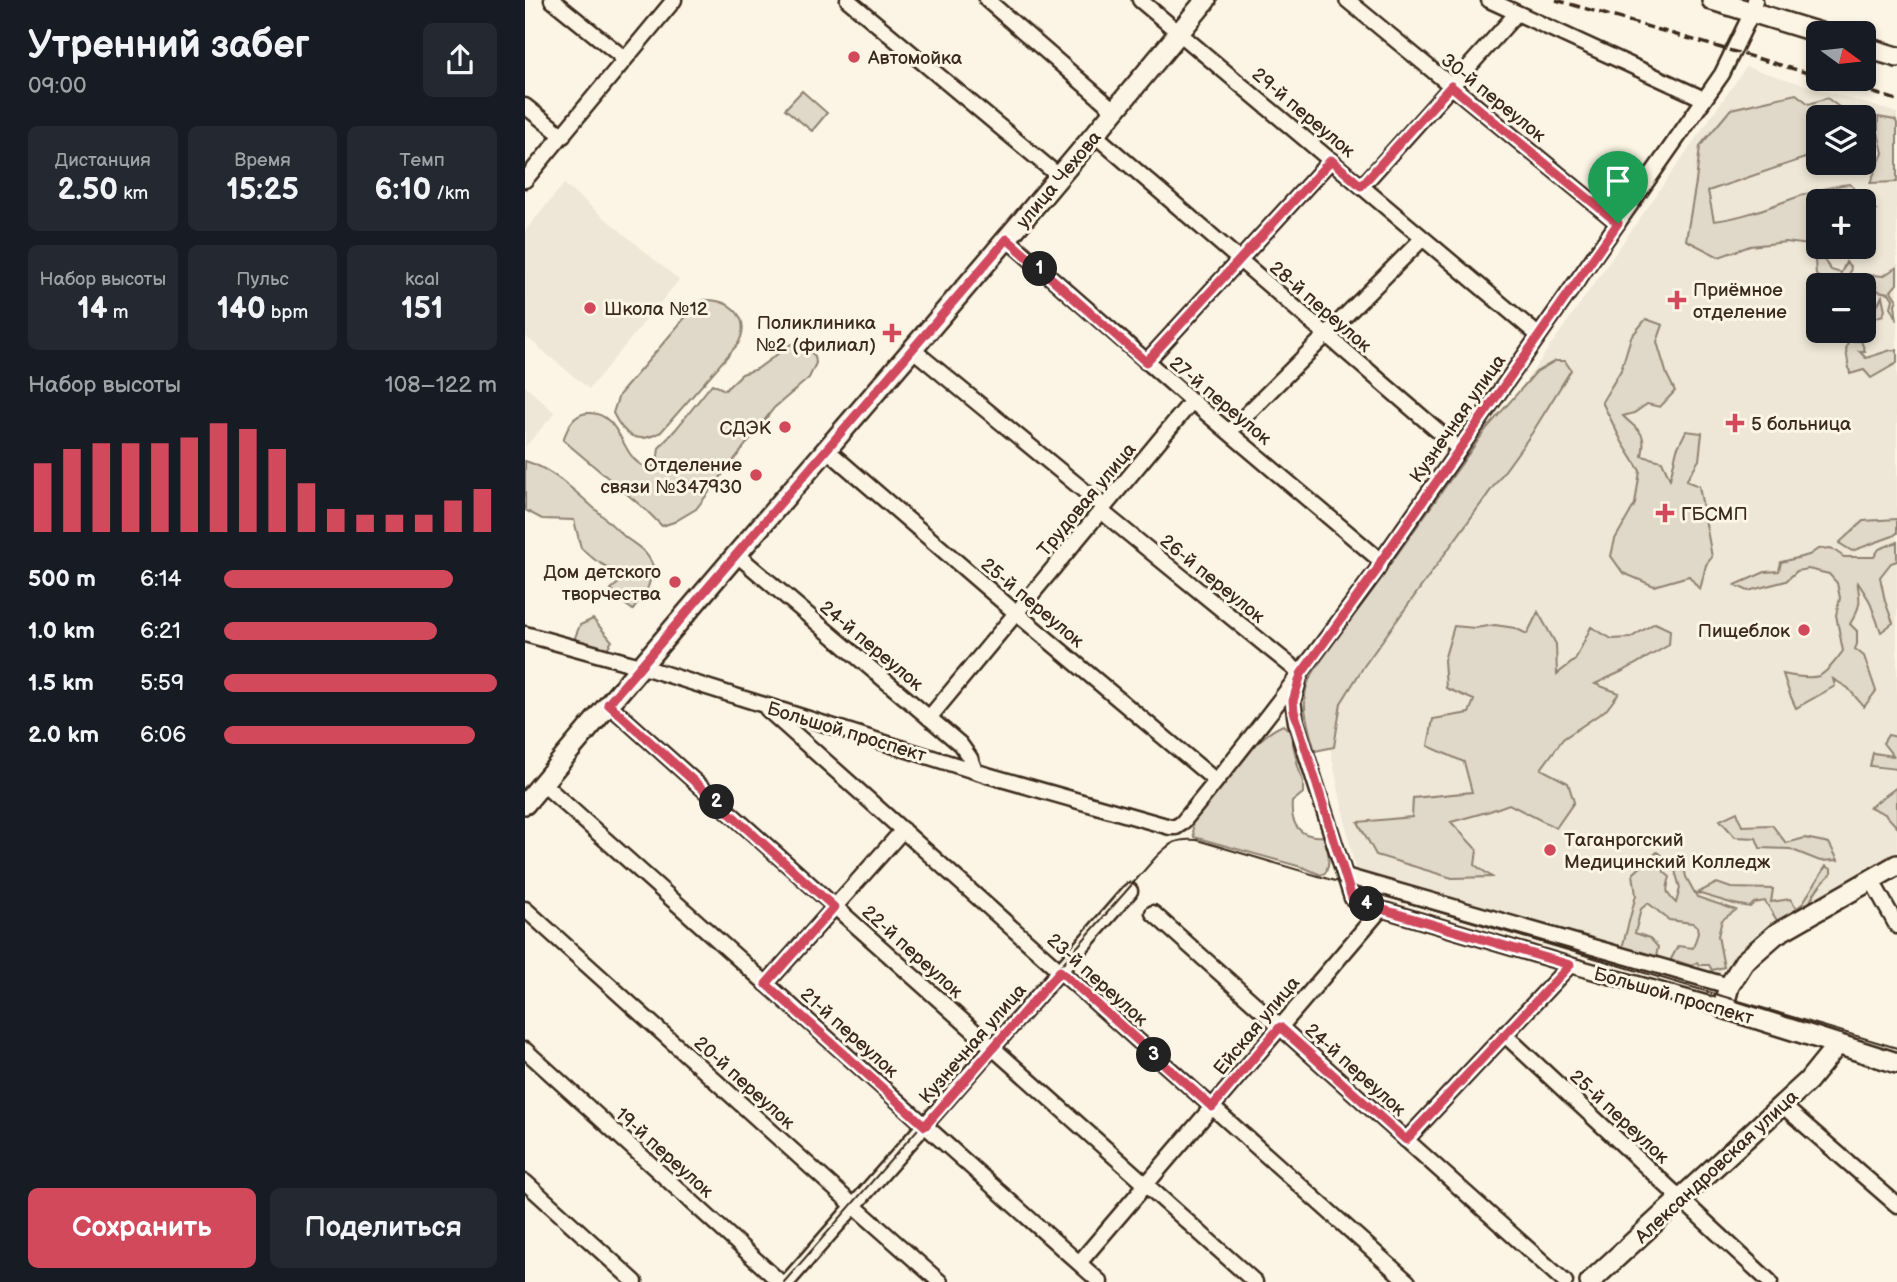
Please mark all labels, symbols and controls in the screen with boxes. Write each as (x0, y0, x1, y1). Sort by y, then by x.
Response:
north arrow (1806, 21, 1876, 91)
map controls (1806, 21, 1876, 343)
text: Утренний забег (28, 23, 310, 68)
button: share (423, 23, 497, 97)
place label: Автомойка (867, 47, 962, 70)
marker: Автомойка (846, 49, 862, 65)
street label: 30-й переулок (1436, 49, 1550, 147)
street label: 29-й переулок (1247, 63, 1359, 163)
text: 09:00 (28, 72, 87, 100)
button: layers (1806, 105, 1876, 175)
street label: улица Чехова (1012, 126, 1107, 233)
text: Дистанция (55, 149, 151, 172)
text: Время (234, 149, 291, 172)
text: Темп (400, 149, 445, 172)
pin (1588, 151, 1648, 223)
icon: arrive (1599, 162, 1637, 200)
text: 2.50 (57, 172, 118, 208)
text: 15:25 (226, 172, 299, 208)
text: 6:10 (374, 172, 431, 208)
text: km (118, 182, 148, 205)
text: /km (431, 182, 470, 205)
button: + (1806, 189, 1876, 259)
pin: 1 (1023, 252, 1057, 286)
text: 1 (1036, 257, 1044, 280)
street label: 28-й переулок (1264, 257, 1376, 358)
text: Набор высоты (40, 268, 166, 291)
text: Пульс (236, 268, 289, 291)
text: kcal (405, 268, 439, 291)
button: − (1806, 273, 1876, 343)
place label: Приёмное отделение (1693, 279, 1787, 324)
marker: Приёмное отделение (1667, 290, 1687, 310)
text: 14 (77, 291, 108, 327)
text: 140 (217, 291, 266, 327)
text: 151 (401, 291, 443, 327)
place label: Школа №12 (604, 298, 709, 321)
marker: Школа №12 (582, 300, 598, 316)
text: m (108, 301, 128, 324)
text: bpm (266, 301, 308, 324)
place label: Поликлиника №2 (филиал) (755, 312, 876, 357)
marker: Поликлиника №2 (филиал) (882, 323, 902, 343)
street label: Кузнечная улица (1405, 350, 1511, 488)
street label: 27-й переулок (1164, 352, 1276, 450)
text: Набор высоты (28, 371, 181, 399)
text: 108–122 m (385, 371, 497, 399)
marker: 5 больница (1725, 413, 1745, 433)
place label: 5 больница (1751, 413, 1851, 436)
place label: СДЭК (720, 417, 772, 440)
marker: СДЭК (777, 419, 793, 435)
street label: Трудовая улица (1033, 438, 1141, 562)
place label: Отделение связи №347930 (600, 454, 742, 499)
marker: Отделение связи №347930 (748, 467, 764, 483)
marker: ГБСМП (1655, 503, 1675, 523)
place label: ГБСМП (1681, 503, 1748, 526)
street label: 26-й переулок (1155, 530, 1269, 628)
street label: 25-й переулок (976, 553, 1088, 653)
place label: Дом детского творчества (543, 561, 661, 606)
text: 500 m (28, 565, 96, 593)
text: 6:14 (140, 565, 182, 593)
marker: Дом детского творчества (667, 574, 683, 590)
street label: 24-й переулок (815, 596, 927, 696)
text: 1.0 km (28, 617, 95, 645)
text: 6:21 (140, 617, 181, 645)
place label: Пищеблок (1698, 620, 1790, 643)
marker: Пищеблок (1796, 622, 1812, 638)
text: 1.5 km (28, 669, 94, 697)
text: 5:59 (140, 669, 184, 697)
street label: Большой проспект (764, 697, 929, 768)
text: 2.0 km (28, 721, 99, 749)
text: 6:06 (140, 721, 186, 749)
pin: 2 (699, 784, 735, 820)
text: 2 (711, 790, 722, 813)
place label: Таганрогский Медицинский Колледж (1564, 829, 1771, 874)
marker: Таганрогский Медицинский Колледж (1542, 842, 1558, 858)
pin: 4 (1349, 886, 1385, 922)
text: 4 (1361, 892, 1372, 915)
street label: 22-й переулок (857, 901, 967, 1003)
street label: 23-й переулок (1042, 929, 1152, 1031)
street label: Большой проспект (1591, 963, 1756, 1030)
street label: Ейская улица (1209, 972, 1305, 1080)
street label: Кузнечная улица (915, 979, 1032, 1109)
street label: 21-й переулок (795, 983, 903, 1083)
street label: 24-й переулок (1300, 1019, 1410, 1121)
street label: 20-й переулок (689, 1032, 799, 1134)
pin: 3 (1137, 1038, 1171, 1072)
text: 3 (1148, 1043, 1159, 1066)
street label: 25-й переулок (1565, 1065, 1673, 1169)
street label: Александровская улица (1630, 1085, 1803, 1249)
street label: 19-й переулок (610, 1103, 718, 1203)
button: Сохранить (28, 1188, 256, 1268)
button: Поделиться (270, 1188, 497, 1268)

